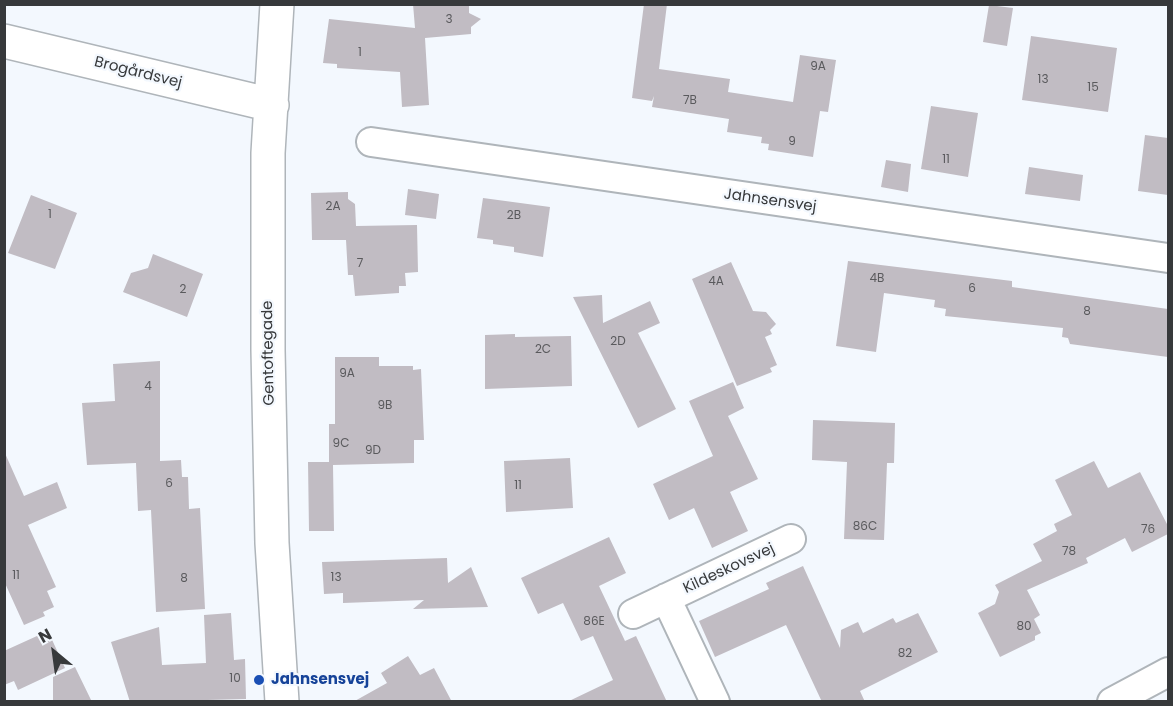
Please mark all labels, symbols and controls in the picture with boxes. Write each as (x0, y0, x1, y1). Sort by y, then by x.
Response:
house number: 3 (445, 13, 453, 27)
house number: 1 (358, 46, 362, 60)
street label: Brogårdsvej (92, 53, 184, 93)
house number: 9A (810, 60, 826, 74)
house number: 13 (1038, 73, 1048, 87)
house number: 15 (1087, 81, 1099, 95)
house number: 7B (683, 94, 697, 108)
house number: 9 (788, 135, 796, 149)
house number: 11 (942, 153, 950, 167)
street label: Jahnsensvej (723, 186, 817, 216)
house number: 2A (326, 200, 340, 214)
house number: 1 (48, 208, 52, 222)
house number: 2B (507, 209, 521, 223)
house number: 7 (357, 257, 363, 271)
house number: 4B (870, 272, 884, 286)
house number: 4A (708, 275, 724, 289)
house number: 6 (968, 282, 976, 296)
house number: 2 (180, 283, 186, 297)
street label: Gentoftegade (259, 300, 279, 406)
house number: 8 (1083, 305, 1091, 319)
house number: 2D (610, 335, 626, 349)
house number: 2C (535, 343, 551, 357)
house number: 9A (339, 367, 355, 381)
house number: 4 (144, 380, 152, 394)
house number: 9B (378, 399, 392, 413)
house number: 9C (333, 437, 349, 451)
house number: 9D (365, 444, 381, 458)
house number: 6 (165, 477, 173, 491)
house number: 11 (514, 479, 522, 493)
house number: 86C (853, 520, 877, 534)
house number: 76 (1141, 523, 1155, 537)
street label: Kildeskovsvej (680, 540, 778, 598)
house number: 78 (1062, 545, 1076, 559)
house number: 11 (12, 569, 20, 583)
house number: 13 (331, 571, 341, 585)
house number: 8 (180, 572, 188, 586)
house number: 86E (583, 615, 605, 629)
house number: 80 (1016, 620, 1032, 634)
north arrow (24, 622, 84, 682)
text: N (34, 623, 56, 649)
house number: 82 (898, 647, 912, 661)
place label: Jahnsensvej (271, 671, 369, 689)
house number: 10 (229, 672, 241, 686)
marker: Jahnsensvej (252, 673, 266, 687)

